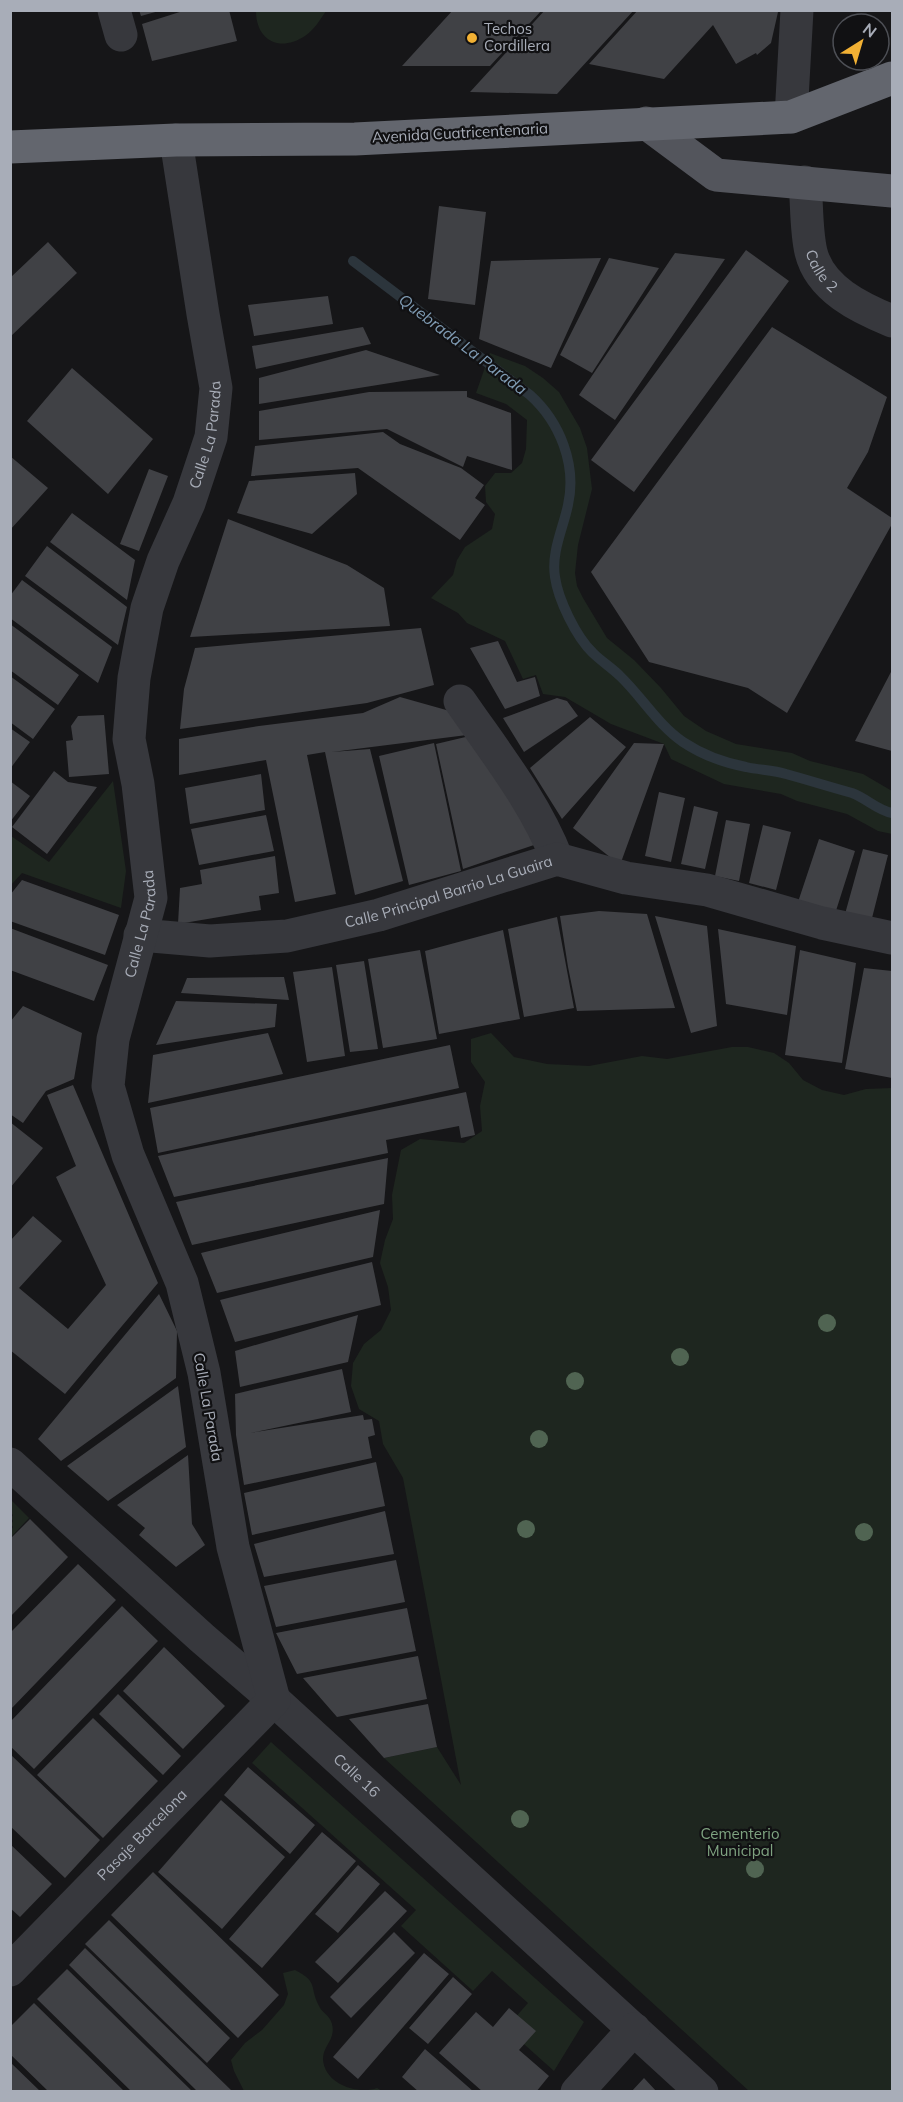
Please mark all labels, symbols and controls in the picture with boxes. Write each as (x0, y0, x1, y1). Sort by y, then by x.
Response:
north arrow (831, 12, 891, 72)
text: N (859, 18, 881, 42)
place label: Techos Cordillera (484, 19, 550, 55)
marker: Techos Cordillera (465, 31, 479, 45)
street label: Avenida Cuatricentenaria (371, 118, 548, 147)
street label: Calle 2 (802, 247, 842, 296)
water label: Quebrada La Parada (395, 289, 531, 399)
street label: Calle La Parada (184, 380, 225, 491)
street label: Calle Principal Barrio La Guaira (343, 851, 555, 932)
street label: Calle La Parada (120, 869, 160, 980)
street label: Calle La Parada (190, 1351, 227, 1463)
street label: Calle 16 (330, 1749, 384, 1801)
street label: Pasaje Barcelona (93, 1785, 191, 1884)
park label: Cementerio Municipal (701, 1824, 779, 1860)

